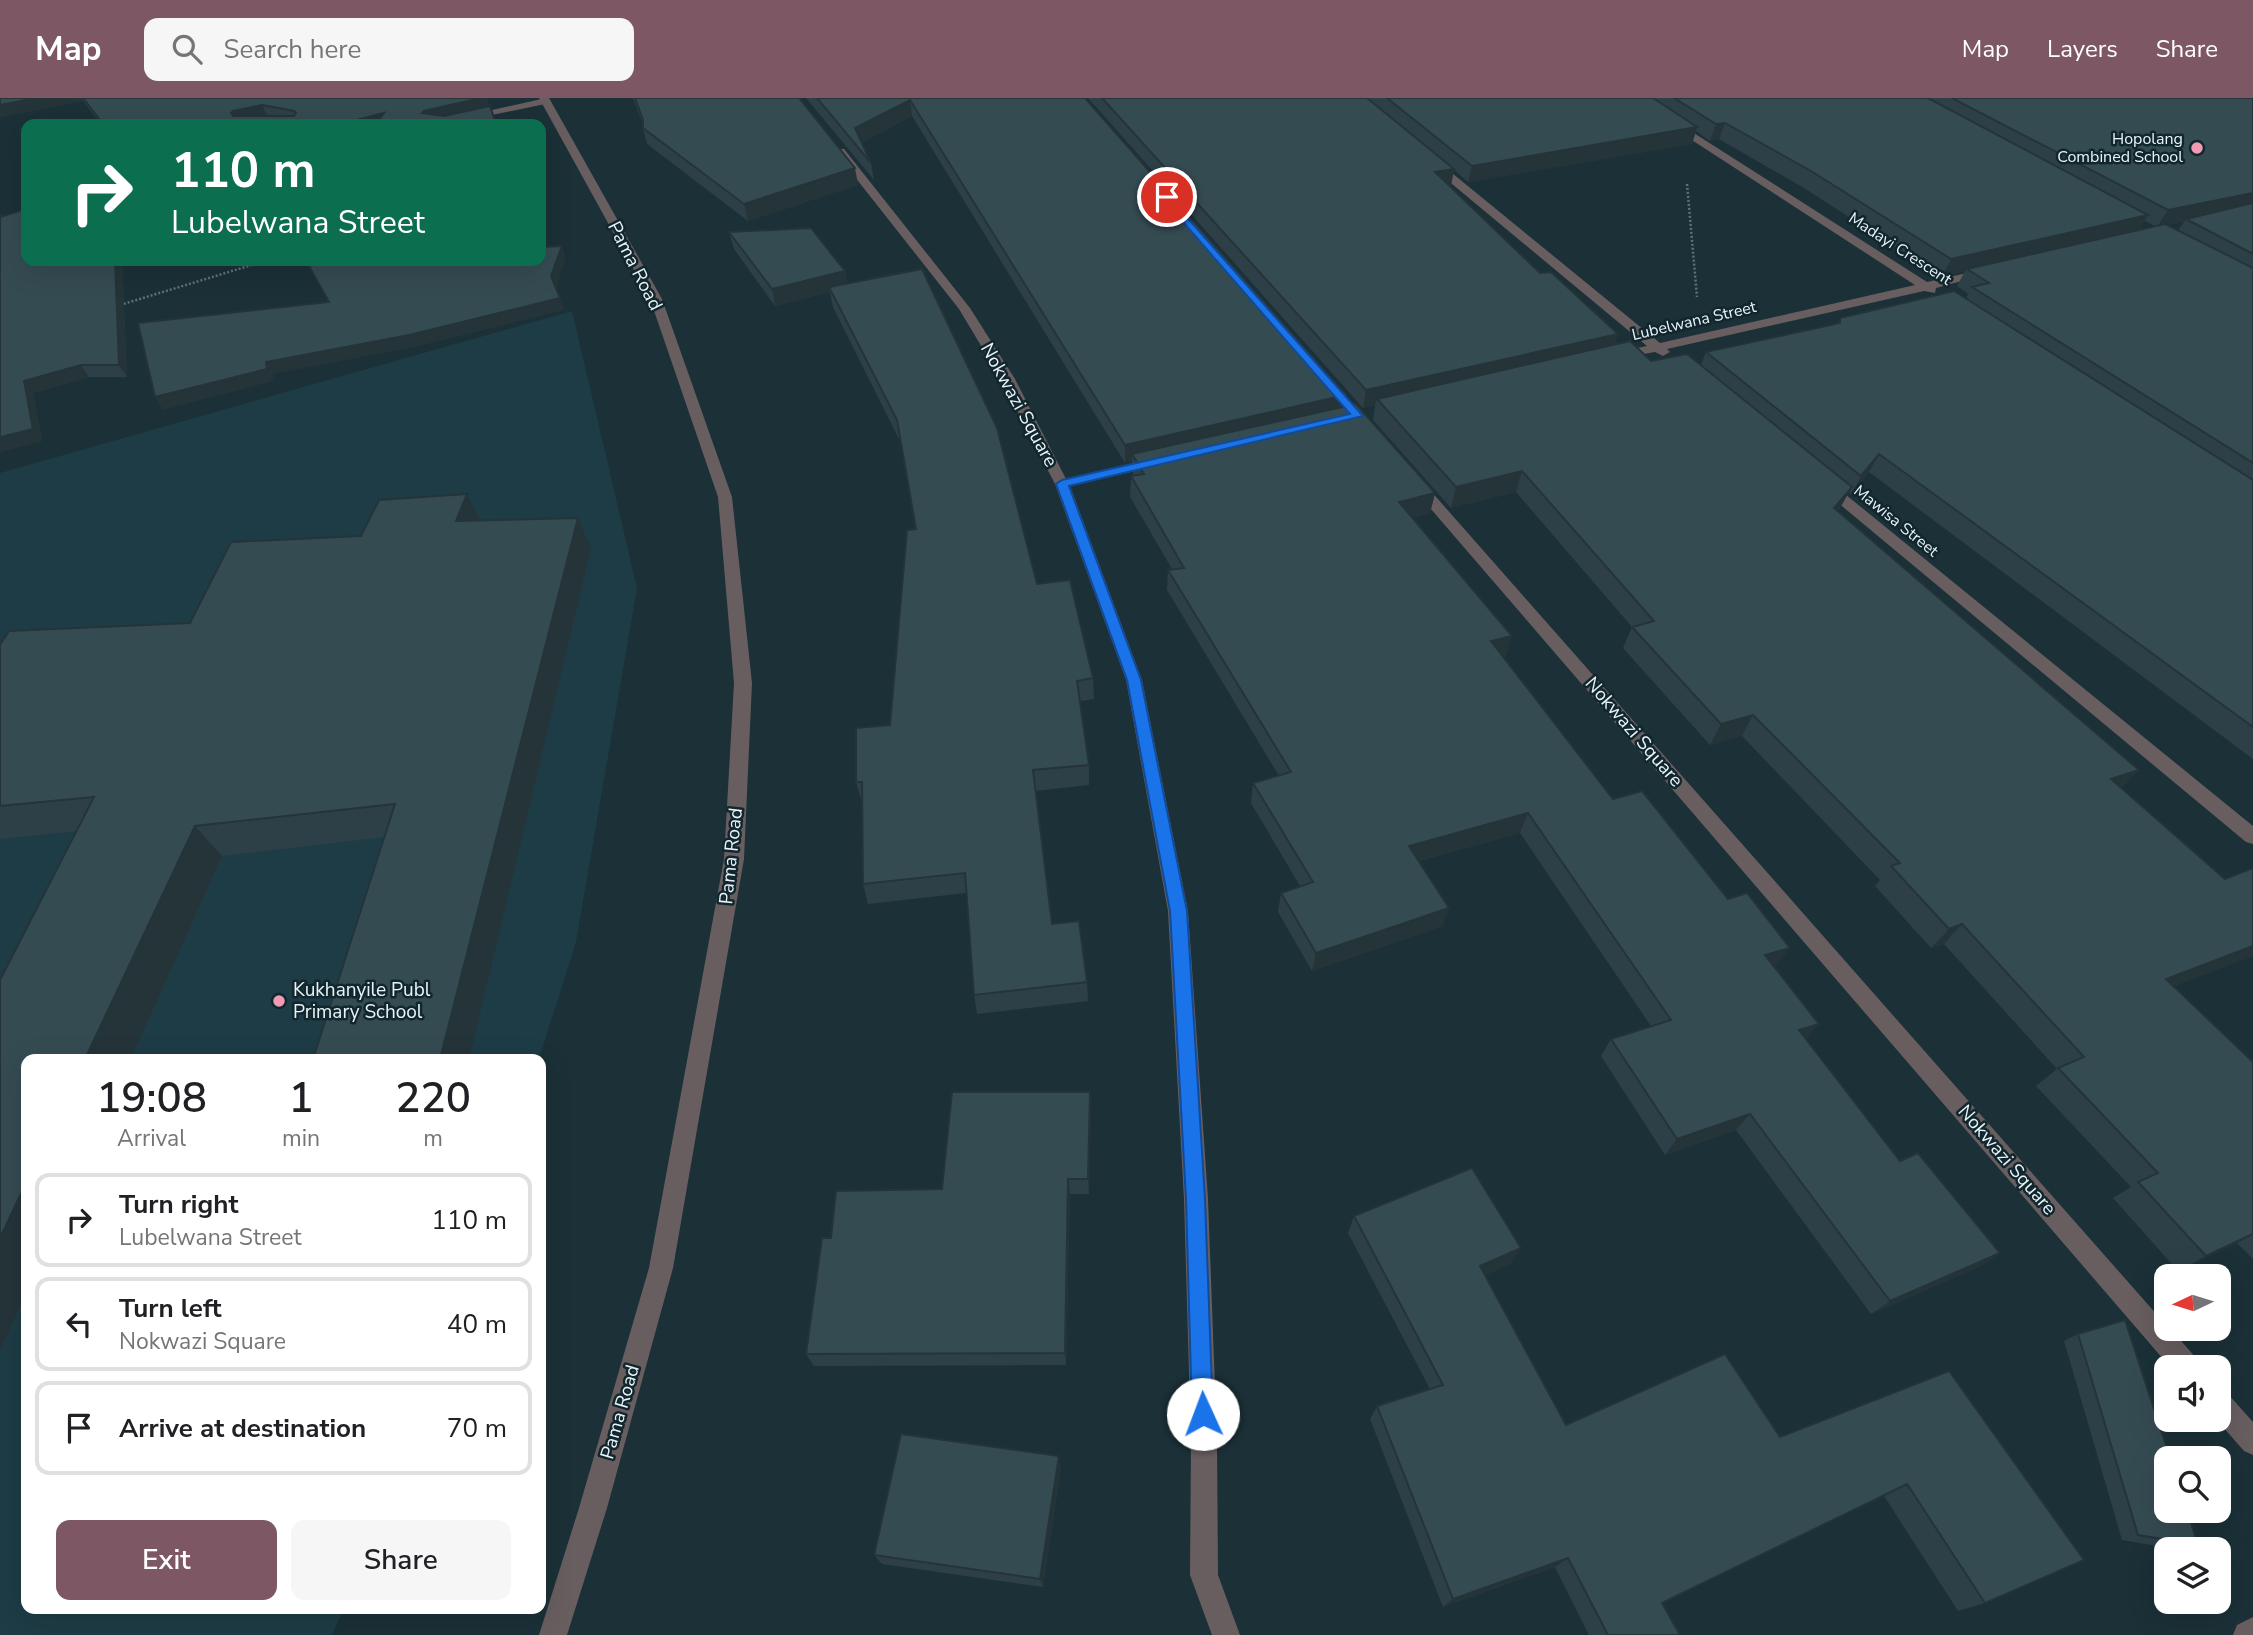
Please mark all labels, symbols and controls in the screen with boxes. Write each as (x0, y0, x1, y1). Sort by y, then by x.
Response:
search box (144, 18, 634, 81)
text: Map (35, 27, 102, 72)
icon: search (168, 30, 206, 68)
text: Search here (224, 32, 361, 67)
text: Map (1962, 33, 2009, 65)
text: Layers (2047, 33, 2118, 65)
text: Share (2156, 33, 2218, 65)
place label: Hopolang Combined School (2057, 128, 2183, 168)
text: 110 m (171, 137, 315, 204)
marker: Hopolang Combined School (2189, 140, 2205, 156)
icon: right (56, 147, 147, 238)
pin (1137, 167, 1197, 227)
icon: arrive (1148, 178, 1186, 216)
text: Lubelwana Street (171, 201, 425, 244)
street label: Madayi Crescent (1844, 207, 1956, 291)
street label: Pama Road (601, 217, 669, 315)
street label: Lubelwana Street (1630, 296, 1759, 346)
street label: Nokwazi Square (974, 338, 1064, 472)
street label: Mawisa Street (1849, 480, 1943, 562)
street label: Nokwazi Square (1579, 671, 1689, 793)
street label: Pama Road (713, 806, 749, 906)
place label: Kukhanyile Publ Primary School (293, 977, 431, 1025)
marker: Kukhanyile Publ Primary School (271, 993, 287, 1009)
text: 19:08 (96, 1070, 207, 1127)
text: 1 (288, 1070, 314, 1127)
text: 220 (395, 1070, 471, 1127)
street label: Nokwazi Square (1952, 1099, 2062, 1221)
text: Arrival (117, 1123, 186, 1154)
text: min (282, 1123, 320, 1154)
text: m (423, 1123, 443, 1154)
text: Turn right (119, 1187, 238, 1222)
icon: right (60, 1201, 98, 1239)
text: 110 m (431, 1203, 507, 1238)
text: Lubelwana Street (119, 1222, 302, 1253)
north arrow (2154, 1264, 2231, 1340)
map controls (2154, 1264, 2231, 1614)
text: Turn left (119, 1291, 222, 1326)
icon: left (60, 1305, 98, 1343)
text: 40 m (447, 1307, 507, 1342)
text: Nokwazi Square (119, 1326, 286, 1357)
button: sound (2154, 1355, 2231, 1432)
street label: Pama Road (594, 1362, 646, 1462)
position arrow (1166, 1377, 1240, 1451)
icon: arrive (60, 1409, 98, 1447)
text: Arrive at destination (119, 1411, 366, 1446)
text: 70 m (447, 1411, 507, 1446)
button: search (2154, 1446, 2231, 1523)
button: Exit (56, 1520, 277, 1600)
button: Share (291, 1520, 511, 1600)
button: layers (2154, 1537, 2231, 1614)

